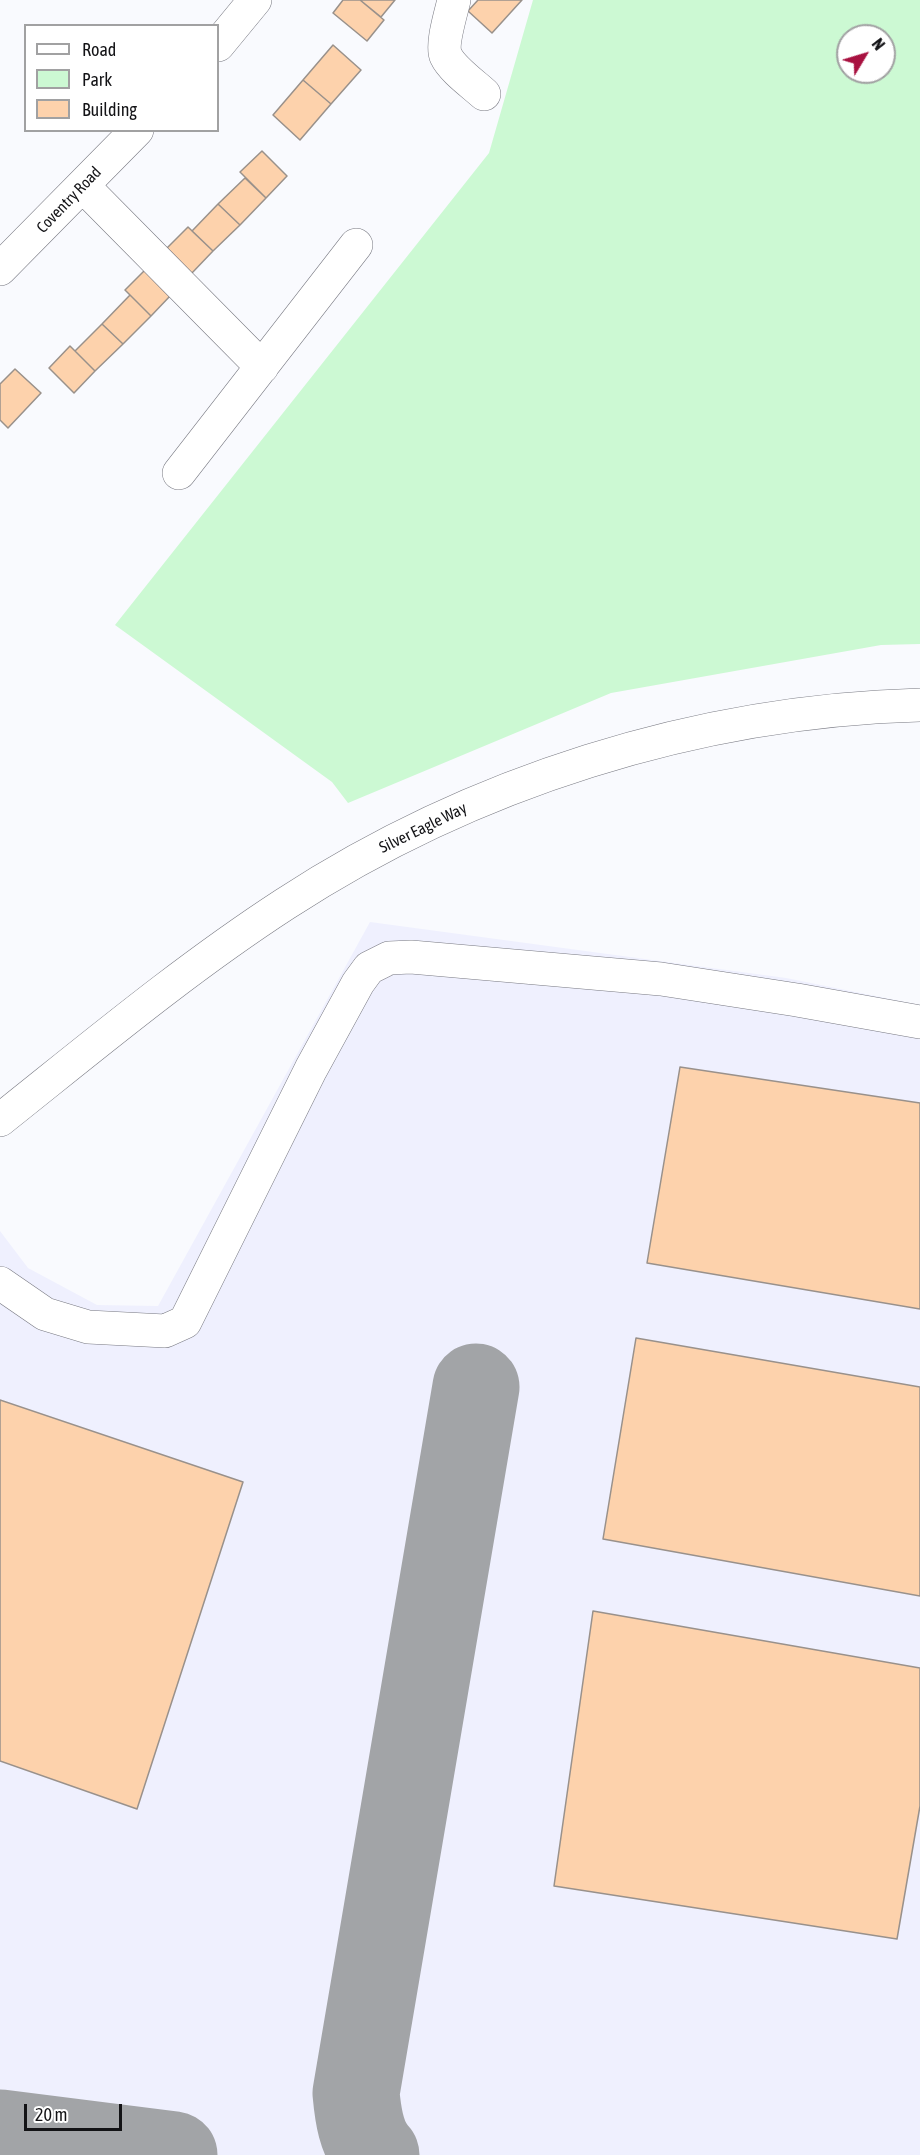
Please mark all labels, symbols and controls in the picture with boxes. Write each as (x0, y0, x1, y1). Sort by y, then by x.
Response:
legend (24, 24, 219, 132)
north arrow (836, 24, 896, 84)
text: N (869, 35, 889, 53)
text: Road (82, 39, 116, 60)
text: Park (82, 69, 112, 90)
text: Building (82, 99, 137, 120)
street label: Coventry Road (33, 163, 105, 237)
street label: Silver Eagle Way (376, 799, 470, 857)
scale bar (27, 2092, 124, 2130)
text: 20 m (35, 2104, 67, 2125)

